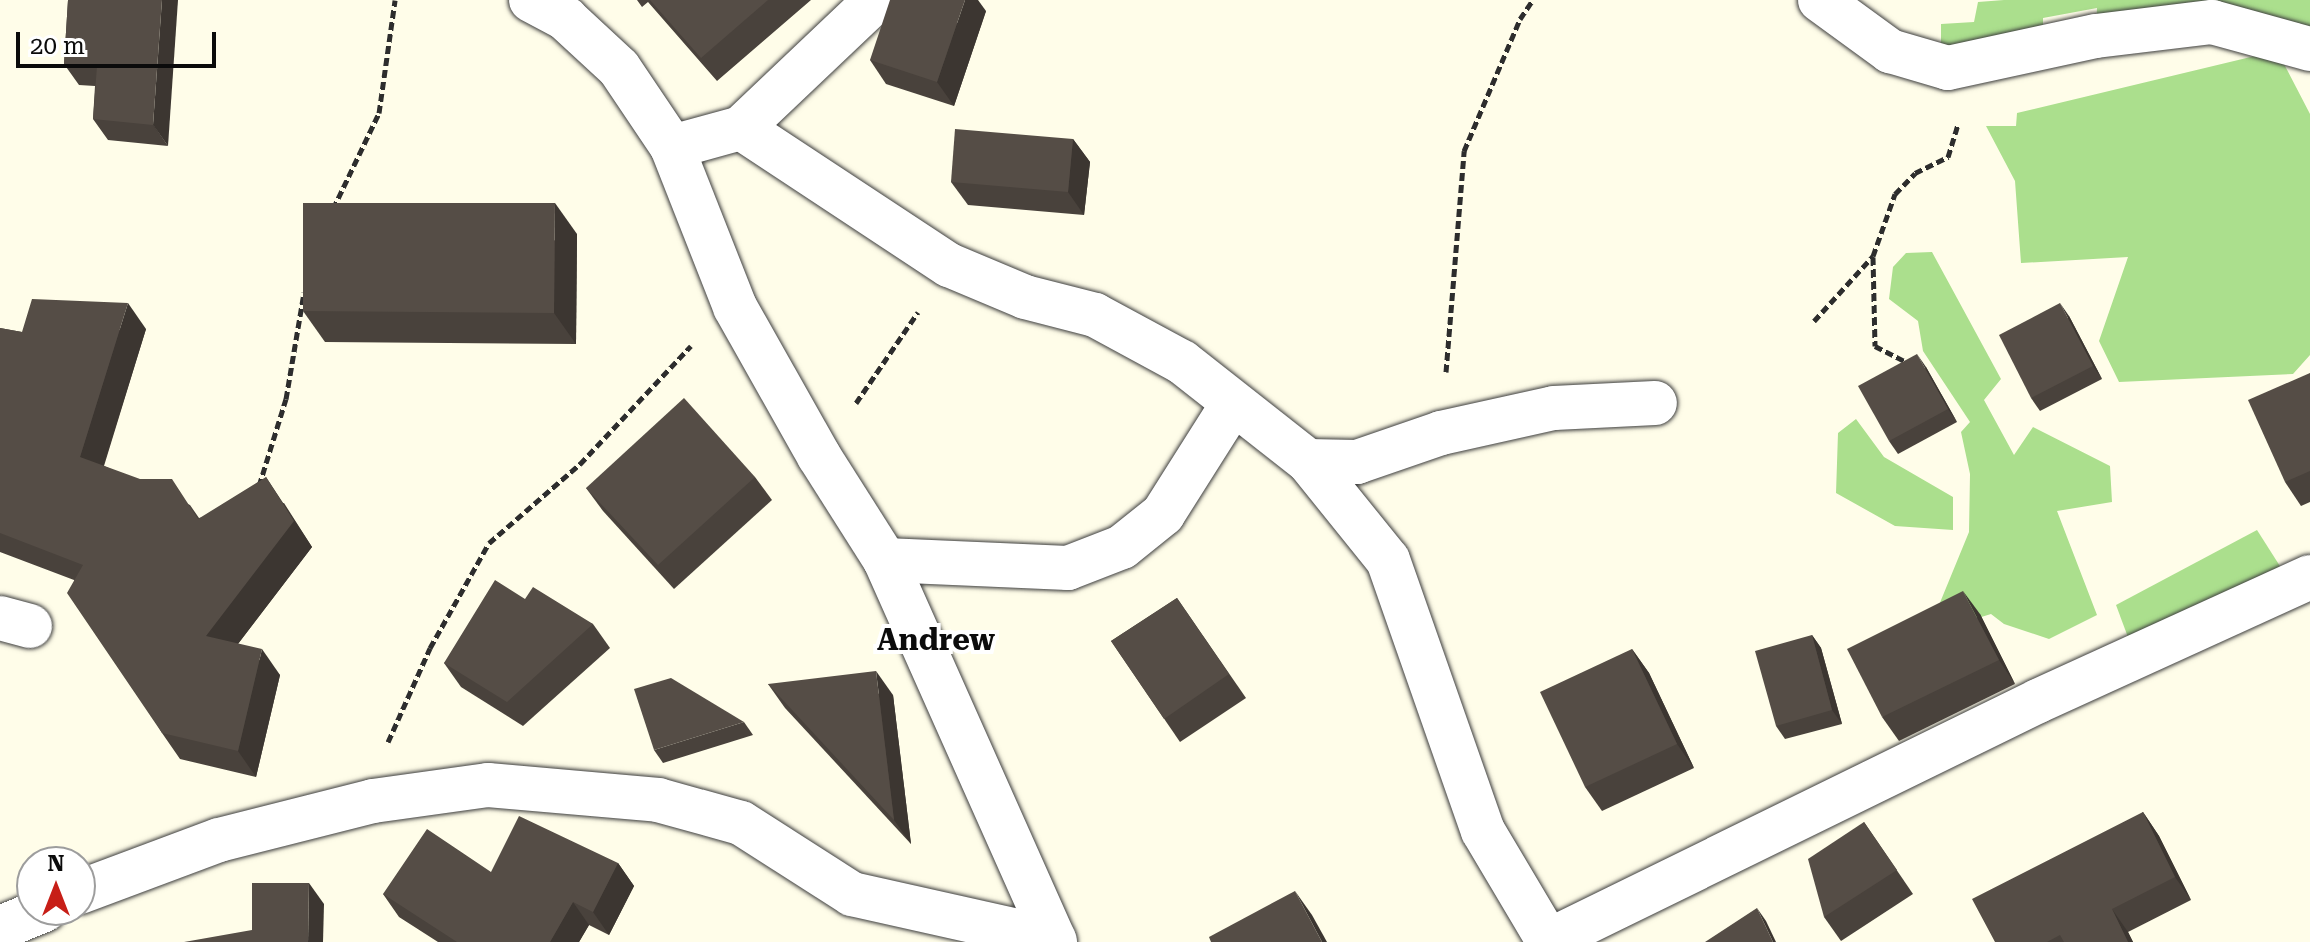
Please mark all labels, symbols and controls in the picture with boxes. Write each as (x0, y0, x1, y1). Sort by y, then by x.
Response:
scale bar (20, 16, 220, 66)
text: 20 m (30, 32, 85, 60)
district label: Andrew (877, 622, 995, 658)
north arrow (16, 846, 96, 926)
text: N (48, 851, 64, 876)

